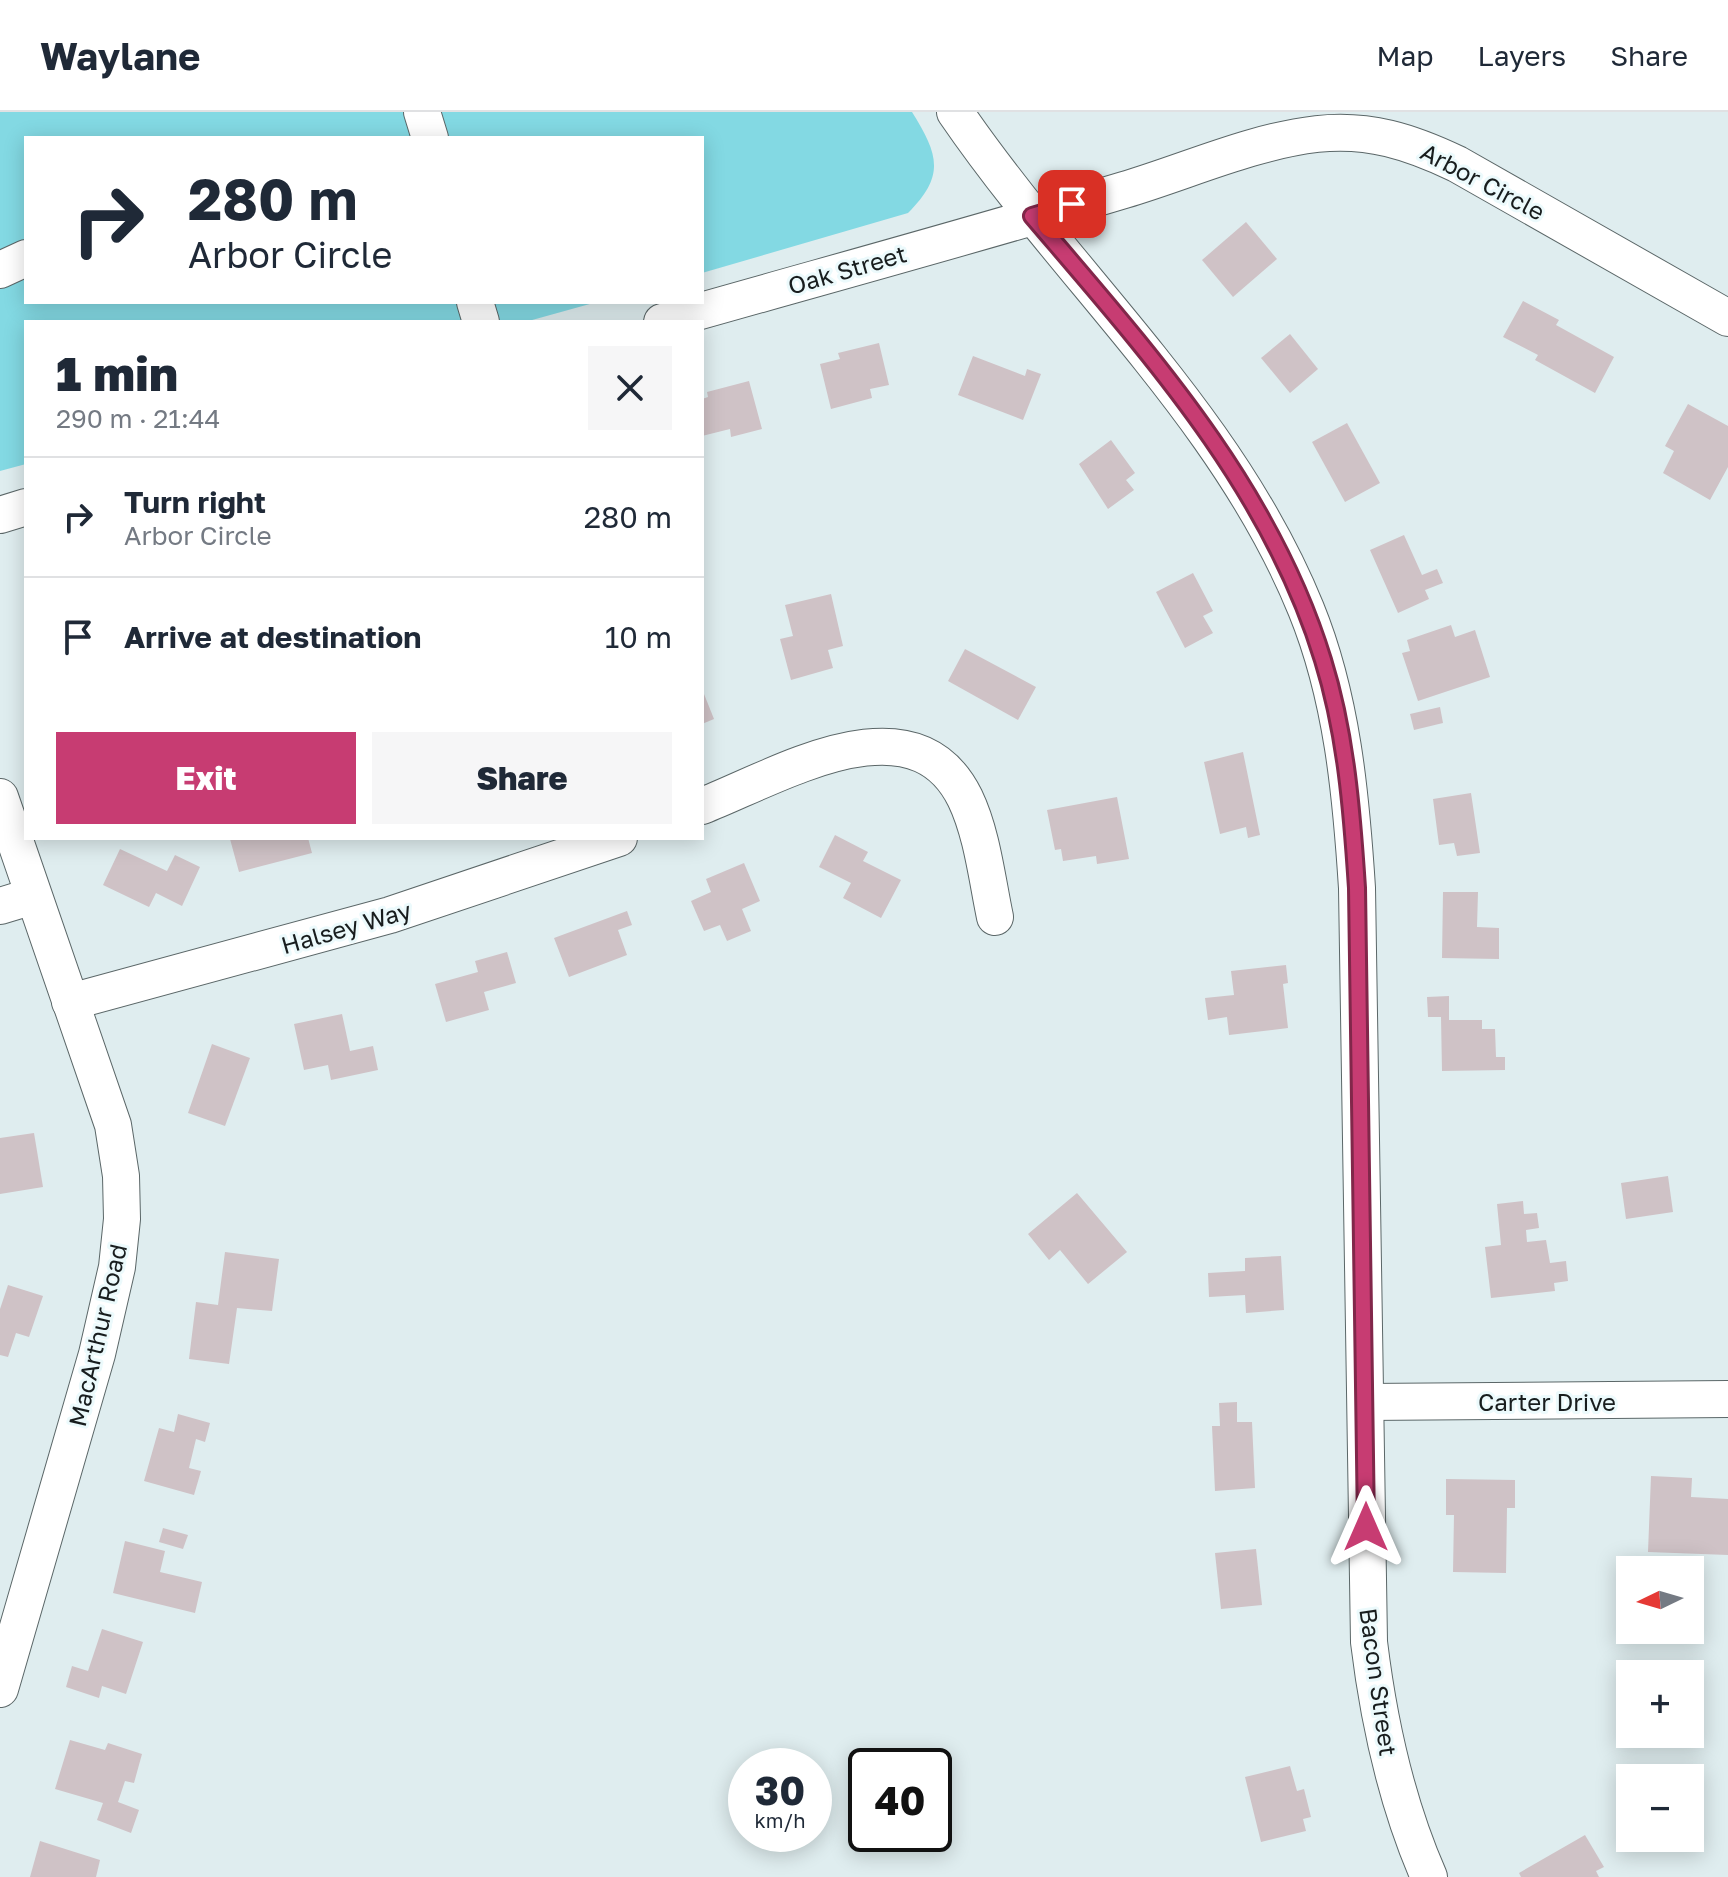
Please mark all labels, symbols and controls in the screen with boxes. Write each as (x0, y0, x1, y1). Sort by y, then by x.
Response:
text: Waylane (40, 33, 201, 78)
text: Map (1376, 39, 1434, 72)
text: Layers (1478, 39, 1566, 72)
text: Share (1610, 39, 1688, 72)
street label: Arbor Circle (1416, 136, 1550, 226)
text: 280 m (188, 165, 357, 232)
icon: right (56, 168, 160, 272)
pin (1038, 170, 1106, 238)
icon: arrive (1050, 182, 1094, 226)
text: Arbor Circle (188, 233, 392, 276)
street label: Oak Street (784, 238, 910, 300)
text: 1 min (56, 344, 178, 402)
button: close (588, 346, 672, 430)
text: 290 m · 21:44 (56, 403, 220, 434)
text: Turn right (124, 484, 266, 520)
icon: right (56, 495, 100, 539)
text: 280 m (584, 499, 672, 535)
text: Arbor Circle (124, 520, 272, 551)
icon: arrive (56, 615, 100, 659)
text: Arrive at destination (124, 619, 421, 655)
text: 10 m (605, 619, 672, 655)
button: Exit (56, 732, 356, 824)
button: Share (372, 732, 672, 824)
street label: Halsey Way (278, 895, 414, 959)
street label: MacArthur Road (62, 1241, 132, 1429)
street label: Carter Drive (1478, 1387, 1616, 1416)
position arrow (1324, 1485, 1408, 1569)
north arrow (1616, 1556, 1704, 1644)
map controls (1616, 1556, 1704, 1852)
street label: Bacon Street (1354, 1606, 1404, 1758)
button: + (1616, 1660, 1704, 1748)
speed limit sign: 40 (848, 1748, 952, 1852)
button: − (1616, 1764, 1704, 1852)
text: 30 (755, 1766, 805, 1814)
text: km/h (755, 1808, 805, 1832)

